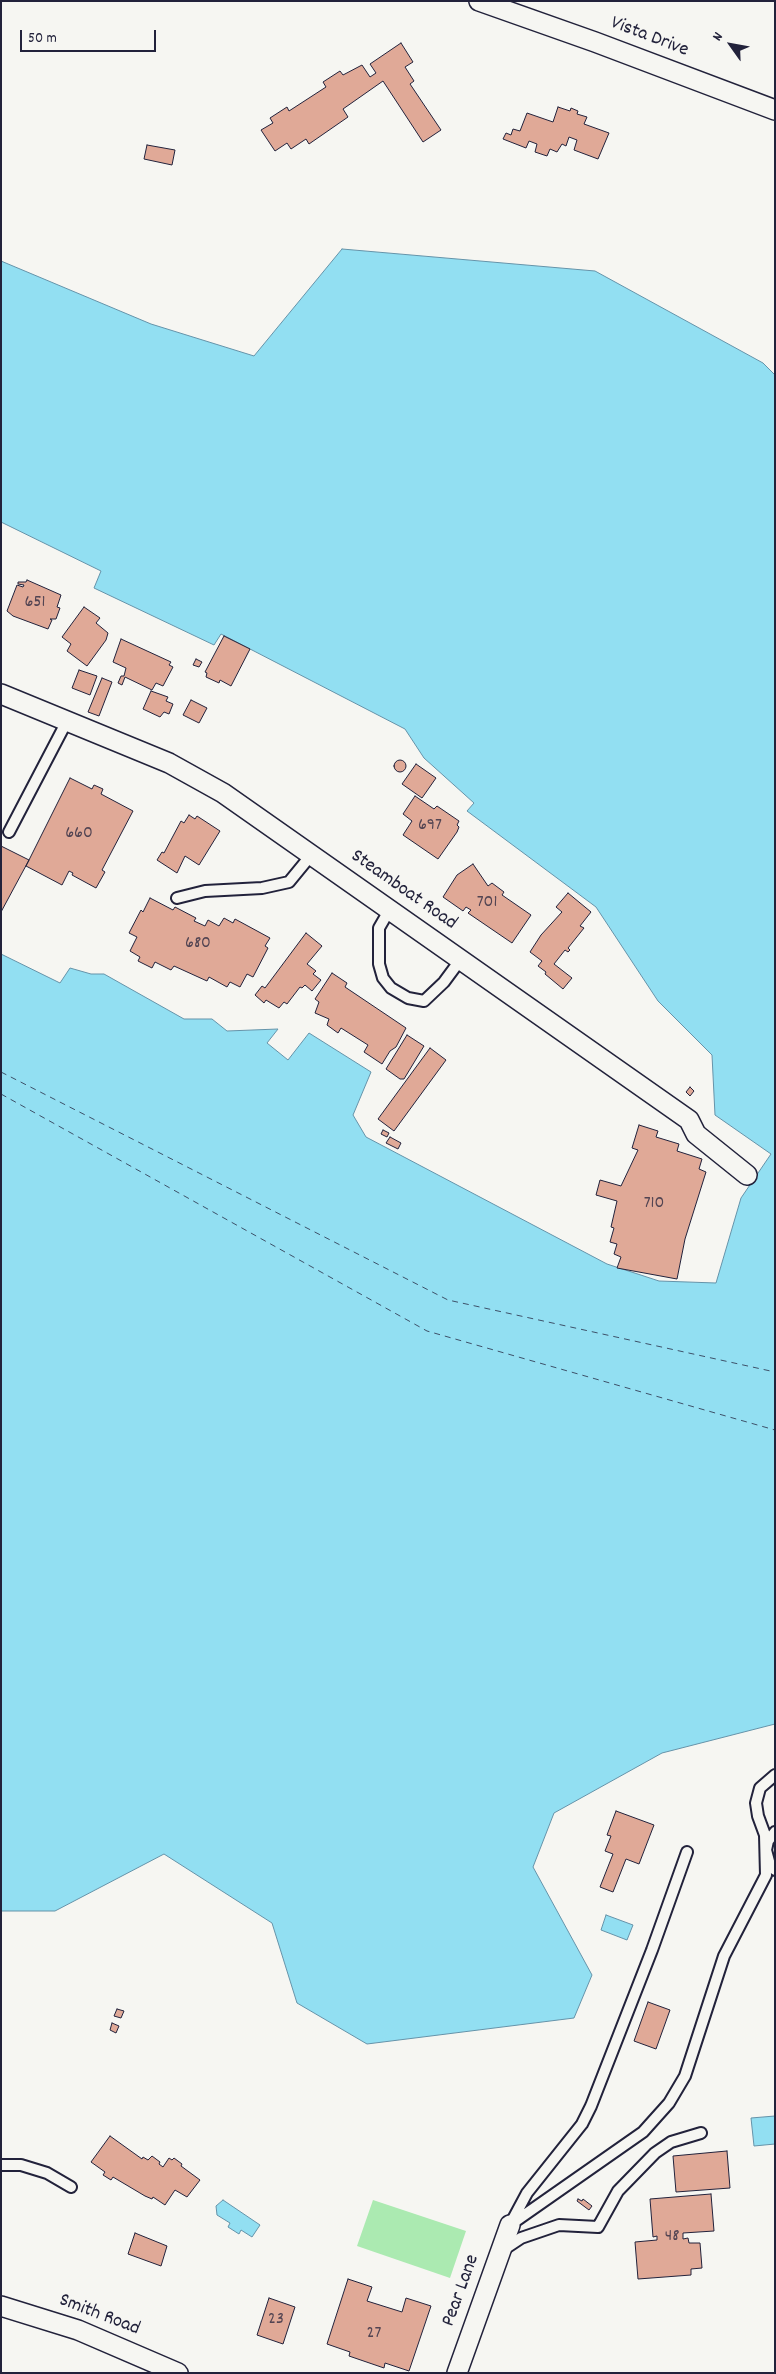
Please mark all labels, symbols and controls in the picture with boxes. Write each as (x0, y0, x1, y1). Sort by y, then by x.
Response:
street label: Vista Drive (607, 12, 691, 64)
scale bar (22, 20, 159, 52)
north arrow (706, 20, 756, 70)
text: 50 m (28, 28, 57, 50)
text: N (708, 29, 729, 45)
house number: 651 (24, 593, 46, 615)
house number: 697 (418, 816, 442, 838)
house number: 660 (65, 824, 93, 846)
street label: Steamboat Road (345, 845, 461, 937)
house number: 701 (477, 893, 497, 915)
house number: 680 (185, 934, 211, 956)
house number: 710 (644, 1194, 664, 1216)
house number: 48 (665, 2227, 679, 2249)
street label: Pear Lane (438, 2252, 486, 2330)
street label: Smith Road (55, 2290, 143, 2342)
house number: 23 (268, 2310, 284, 2332)
house number: 27 (367, 2324, 381, 2346)

